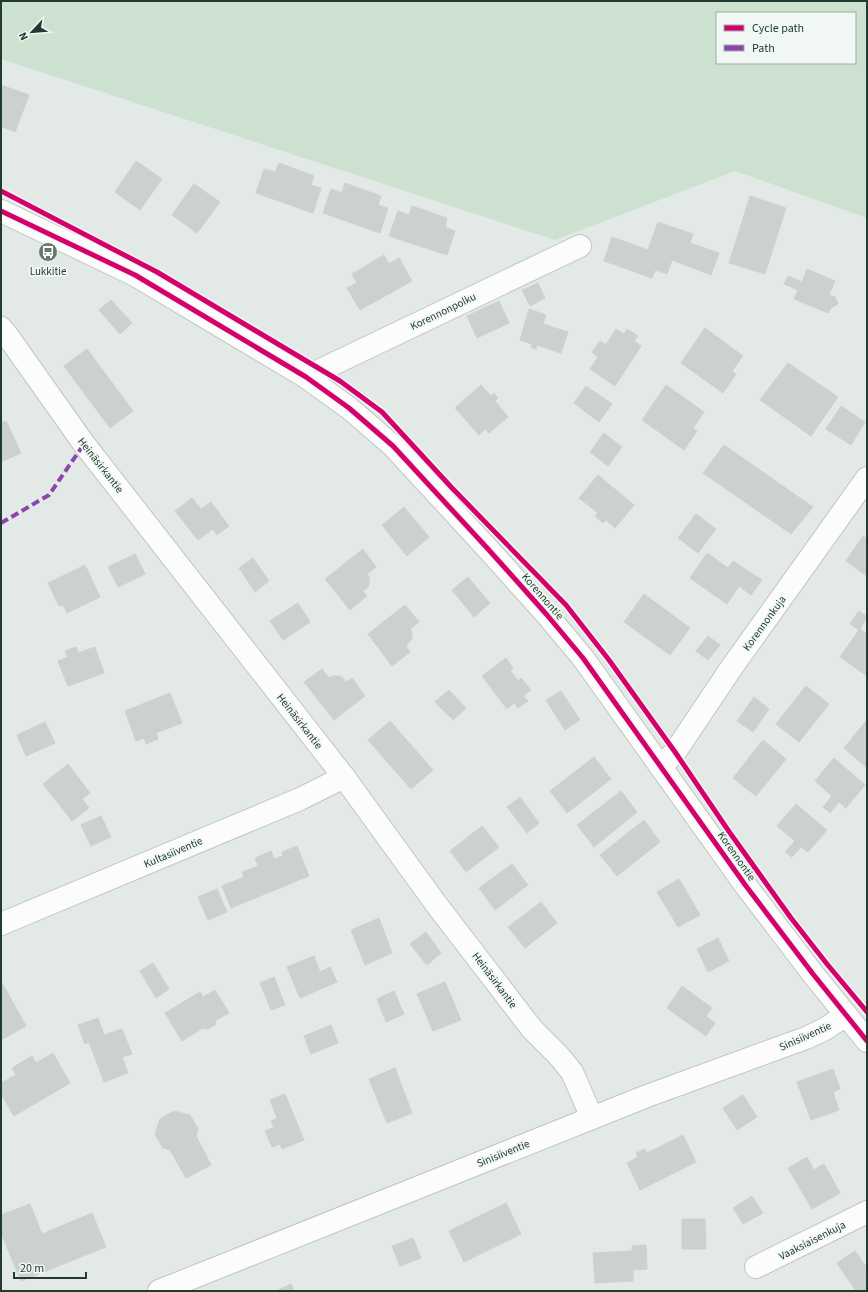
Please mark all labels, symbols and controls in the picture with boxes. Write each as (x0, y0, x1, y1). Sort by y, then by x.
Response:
north arrow (12, 12, 52, 52)
legend (716, 12, 856, 64)
text: Cycle path (752, 20, 804, 37)
text: N (15, 30, 32, 43)
text: Path (752, 40, 775, 57)
bus stop icon: Lukkitie (37, 241, 59, 263)
place label: Lukkitie (30, 264, 67, 279)
street label: Korennonpolku (408, 289, 479, 334)
street label: Heinäsirkantie (74, 434, 127, 497)
street label: Korennontie (518, 570, 567, 623)
street label: Korennonkuja (739, 593, 790, 654)
street label: Heinäsirkantie (273, 690, 326, 753)
street label: Korennontie (714, 829, 759, 885)
street label: Kultasiiventie (141, 833, 205, 872)
street label: Heinäsirkantie (469, 949, 521, 1012)
street label: Sinisiiventie (777, 1018, 834, 1055)
street label: Sinisiiventie (475, 1136, 532, 1171)
street label: Vaaksiaisenkuja (776, 1217, 848, 1264)
scale bar (14, 1254, 86, 1280)
text: 20 m (20, 1260, 44, 1277)

